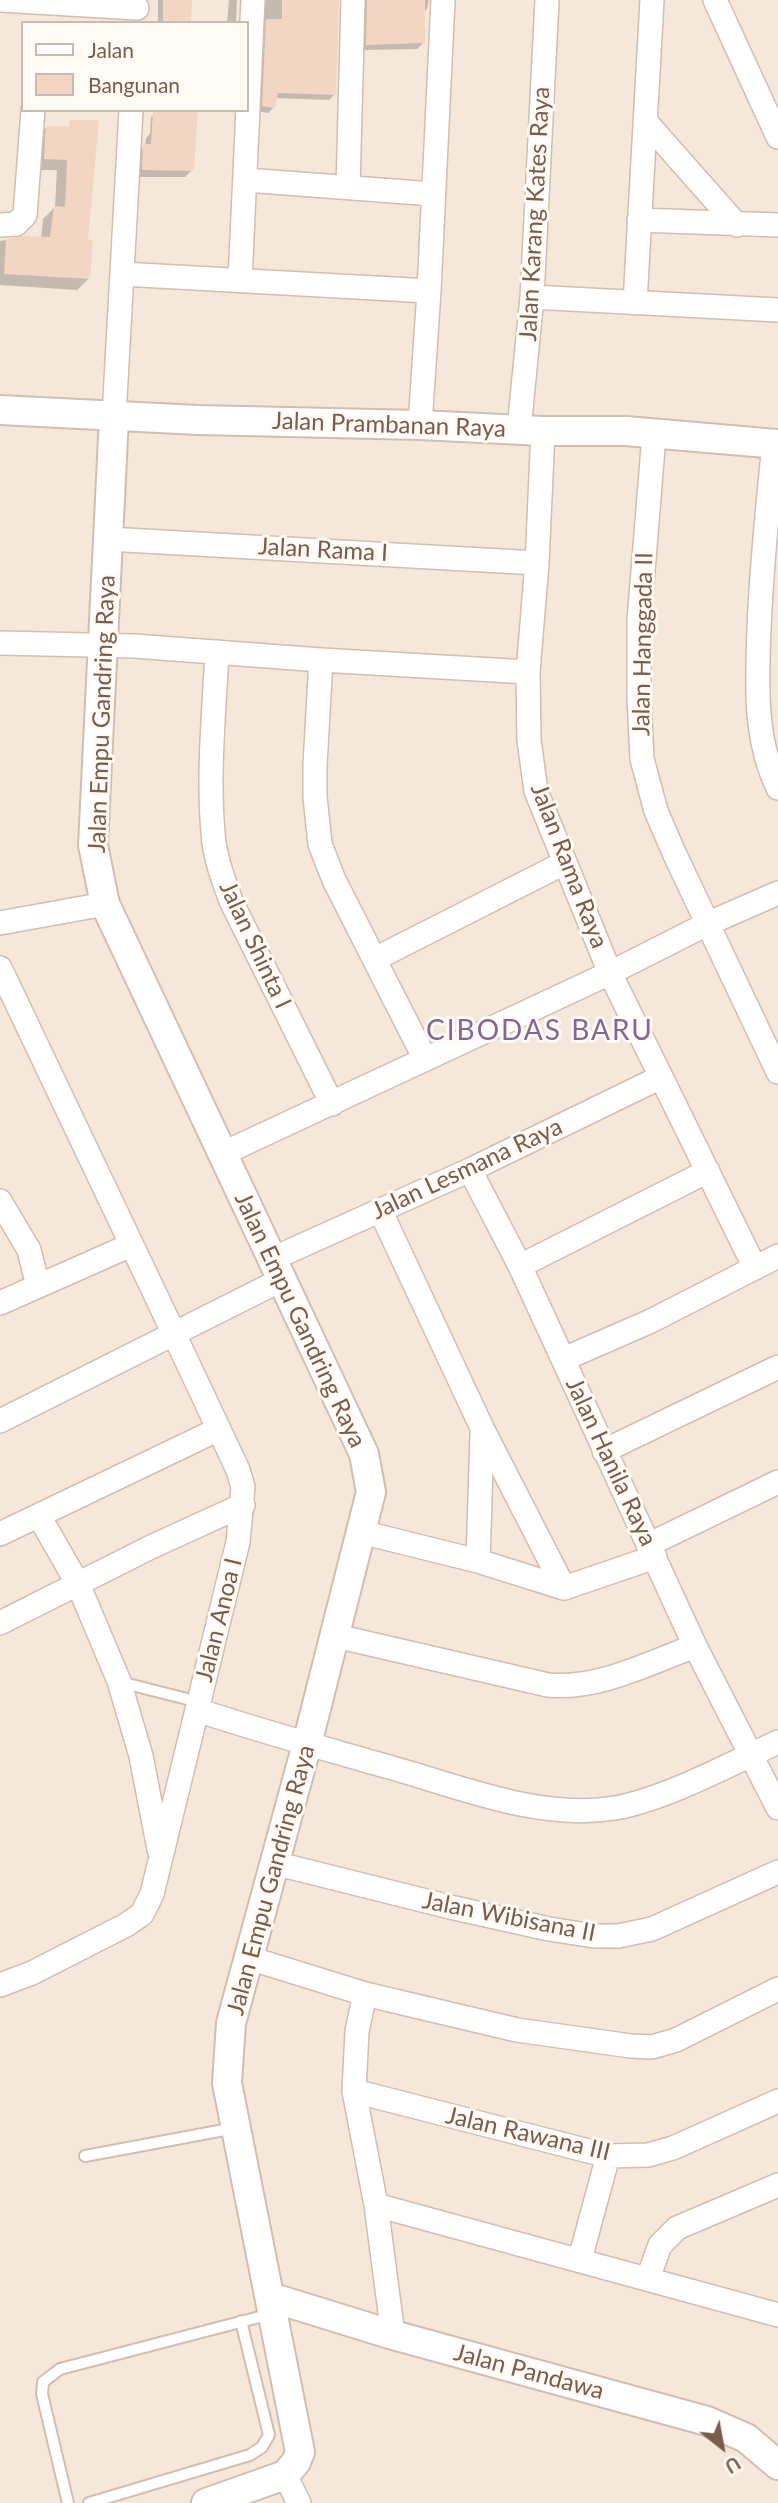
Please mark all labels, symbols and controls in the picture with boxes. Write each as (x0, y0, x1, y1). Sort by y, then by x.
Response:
legend (21, 21, 248, 112)
text: Jalan (88, 37, 134, 62)
text: Bangunan (88, 72, 180, 97)
street label: Jalan Karang Kates Raya (514, 86, 556, 342)
street label: Jalan Prambanan Raya (272, 407, 506, 443)
street label: Jalan Rama I (257, 532, 389, 568)
street label: Jalan Hanggada II (627, 552, 659, 736)
street label: Jalan Empu Gandring Raya (83, 574, 121, 854)
street label: Jalan Rama Raya (524, 780, 614, 952)
street label: Jalan Shinta I (213, 877, 297, 1013)
district label: CIBODAS BARU (428, 1014, 652, 1048)
street label: Jalan Lesmana Raya (367, 1112, 567, 1226)
street label: Jalan Empu Gandring Raya (228, 1188, 372, 1452)
street label: Jalan Hanila Raya (559, 1373, 663, 1551)
street label: Jalan Anoa I (190, 1555, 248, 1685)
street label: Jalan Empu Gandring Raya (221, 1742, 321, 2018)
street label: Jalan Wibisana II (420, 1886, 598, 1948)
street label: Jalan Rawana III (443, 2101, 613, 2167)
street label: Jalan Pandawa (451, 2338, 607, 2406)
north arrow (687, 2412, 757, 2482)
text: U (721, 2452, 745, 2479)

